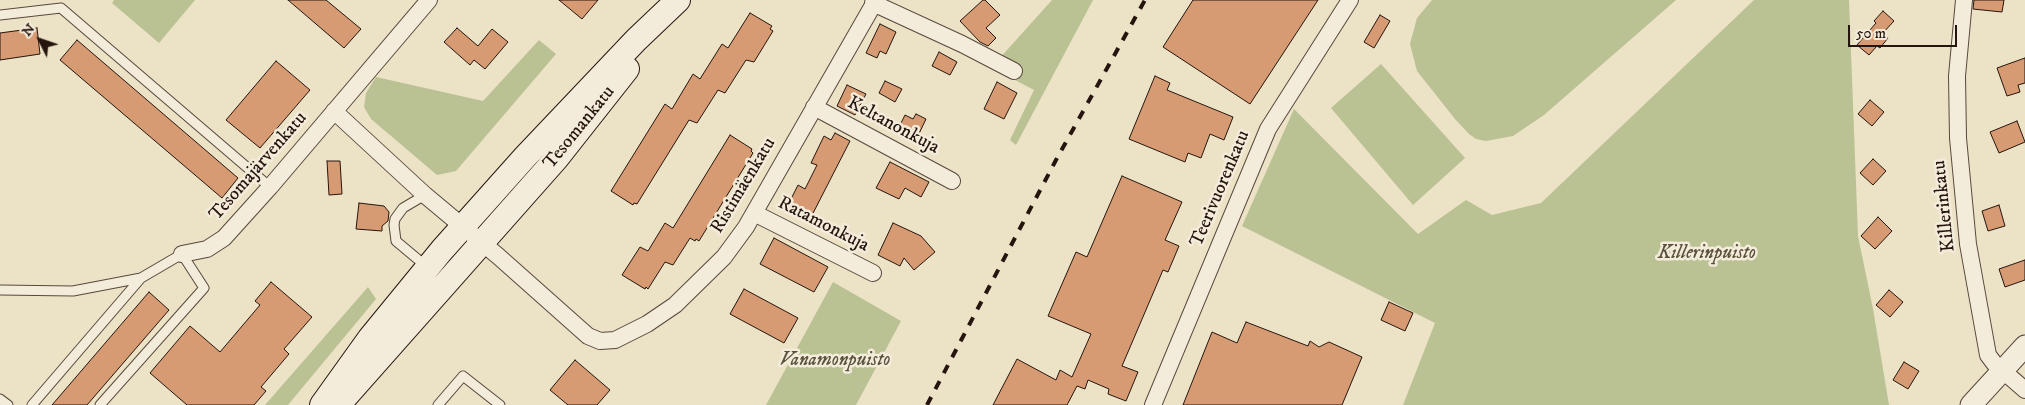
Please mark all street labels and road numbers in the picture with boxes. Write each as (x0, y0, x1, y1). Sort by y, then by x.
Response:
street label: Tesomankatu (539, 82, 621, 174)
street label: Keltanonkuja (843, 92, 943, 160)
street label: Tesomajärvenkatu (205, 108, 313, 226)
street label: Teerivuorenkatu (1186, 127, 1256, 251)
street label: Ristimäenkatu (706, 134, 782, 238)
street label: Killerinkatu (1929, 159, 1961, 253)
street label: Ratamonkuja (774, 192, 872, 258)

